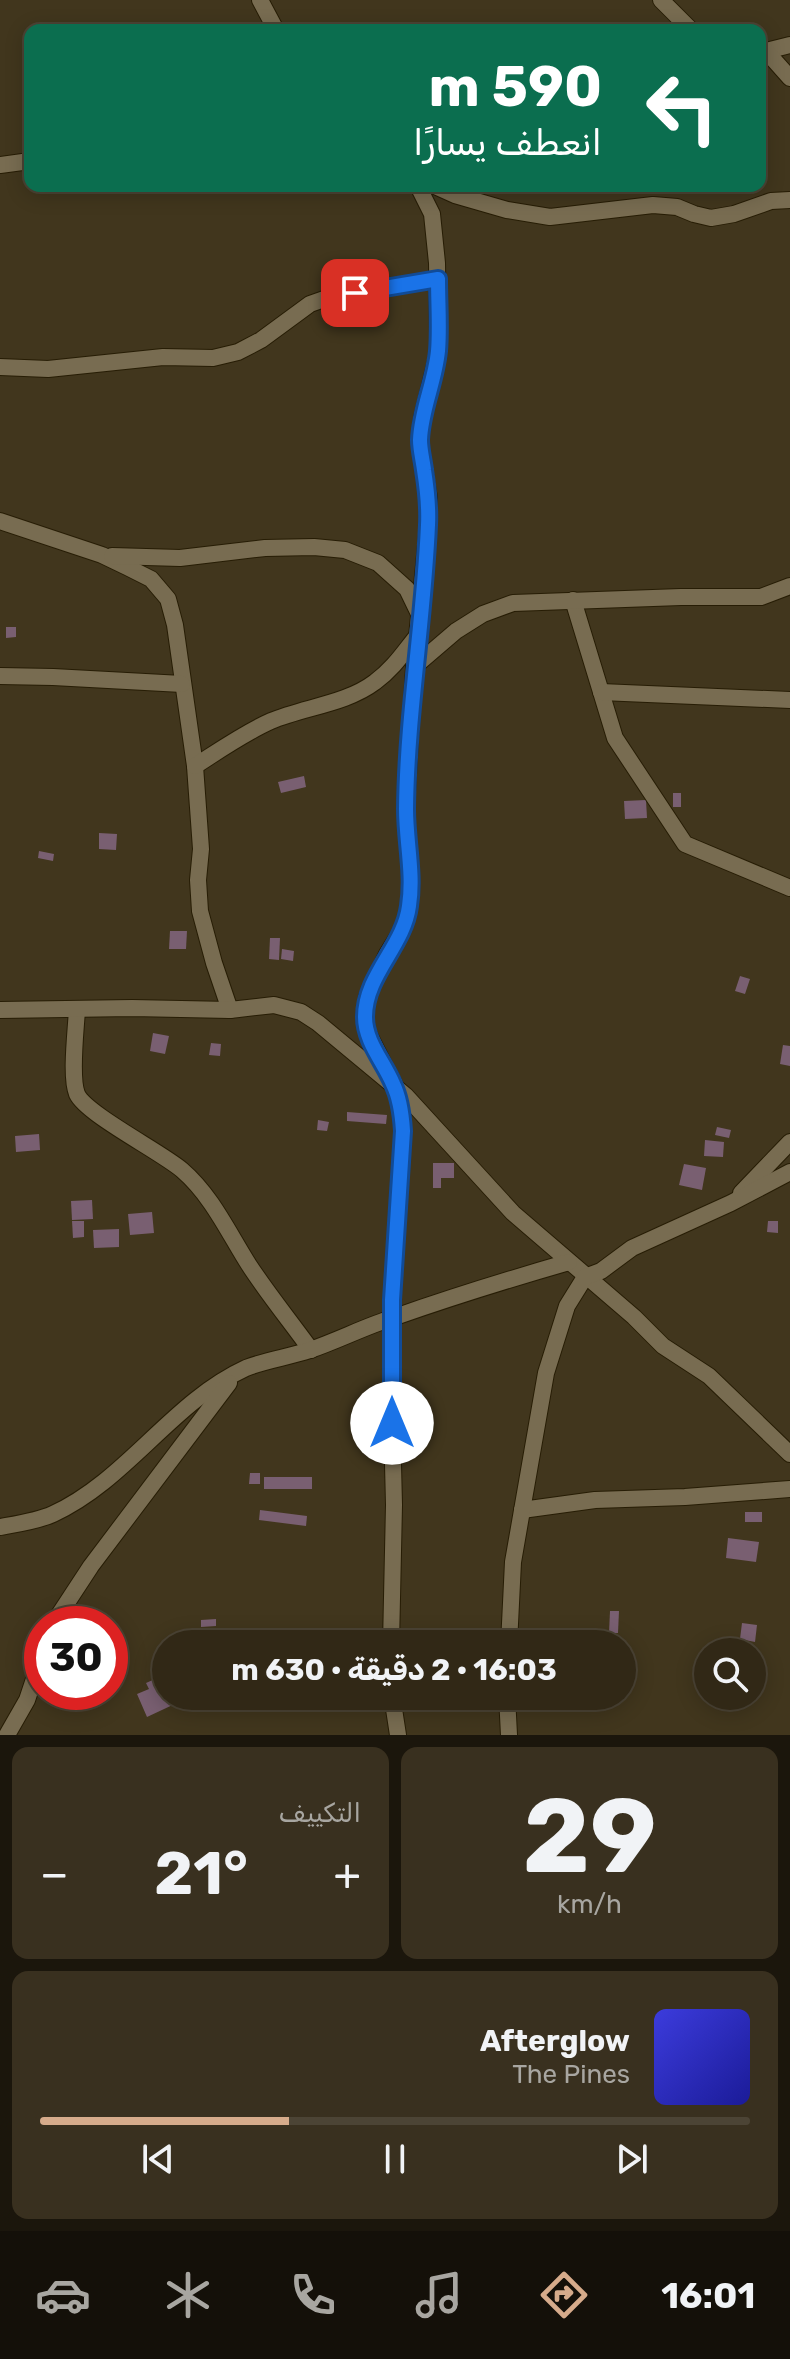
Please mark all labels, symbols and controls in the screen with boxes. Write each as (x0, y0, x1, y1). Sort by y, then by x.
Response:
text: 590 m (429, 54, 602, 120)
icon: left (630, 56, 734, 160)
text: انعطف يسارًا (413, 121, 602, 164)
pin (321, 259, 389, 327)
icon: arrive (333, 271, 377, 315)
position arrow (350, 1381, 434, 1465)
speed limit sign: 30 (24, 1606, 128, 1710)
map controls (694, 1638, 766, 1710)
button: search (694, 1638, 766, 1710)
text: 16:03 · 2 دقيقة · 630 m (231, 1652, 557, 1688)
text: 29 (522, 1775, 657, 1898)
text: التكييف (279, 1798, 361, 1829)
text: 21° (154, 1838, 248, 1909)
text: − (40, 1848, 69, 1900)
text: + (334, 1848, 361, 1900)
text: km/h (557, 1889, 622, 1920)
text: Afterglow (480, 2023, 630, 2059)
text: The Pines (512, 2059, 630, 2090)
icon: previous (136, 2137, 180, 2181)
icon: pause (373, 2137, 417, 2181)
icon: next (610, 2137, 654, 2181)
icon: car (35, 2267, 91, 2323)
icon: climate (160, 2267, 216, 2323)
icon: phone (285, 2267, 341, 2323)
icon: music (411, 2267, 467, 2323)
icon: directions (536, 2267, 592, 2323)
text: 16:01 (661, 2274, 755, 2317)

